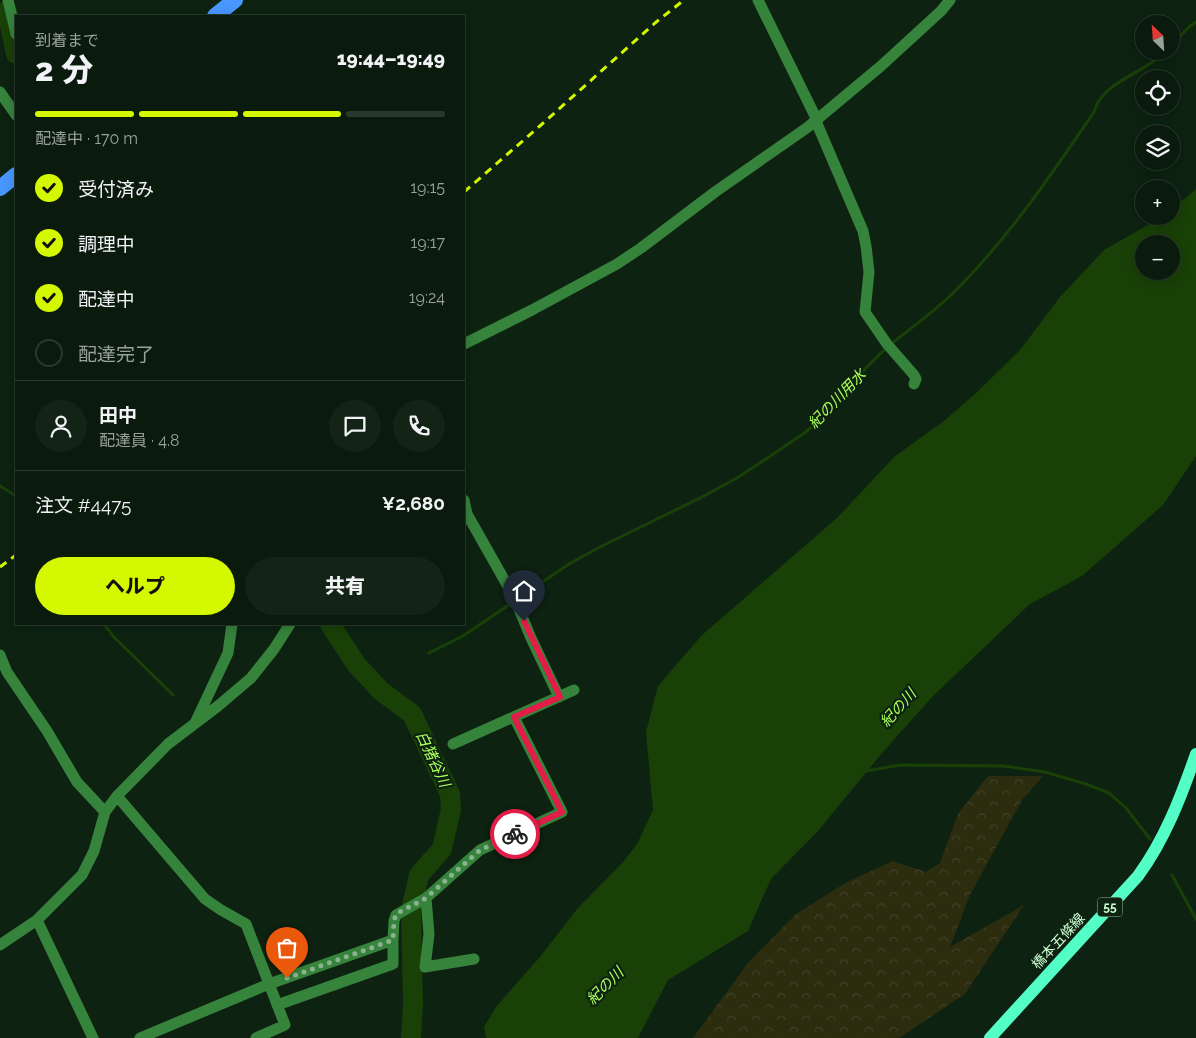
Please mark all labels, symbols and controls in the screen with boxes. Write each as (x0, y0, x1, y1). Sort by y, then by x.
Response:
north arrow (1135, 15, 1180, 60)
map controls (1135, 15, 1180, 280)
text: 到着まで (35, 31, 99, 50)
text: 19:44–19:49 (337, 47, 445, 69)
text: 2 分 (35, 51, 93, 88)
button: locate (1135, 70, 1180, 115)
button: layers (1135, 125, 1180, 170)
text: 配達中 · 170 m (35, 129, 138, 148)
icon: check (35, 174, 63, 202)
text: 受付済み (78, 178, 154, 200)
text: 19:15 (410, 178, 445, 197)
button: + (1135, 180, 1180, 225)
icon: check (35, 229, 63, 257)
text: 調理中 (78, 233, 135, 255)
text: 19:17 (410, 233, 445, 252)
button: − (1135, 235, 1180, 280)
icon: check (35, 284, 63, 312)
text: 配達中 (78, 288, 135, 310)
text: 19:24 (409, 288, 445, 307)
text: 配達完了 (78, 343, 154, 365)
water label: 紀の川用水 (804, 364, 871, 432)
button: person (35, 400, 87, 452)
button: chat (329, 400, 381, 452)
button: phone (393, 400, 445, 452)
text: 田中 (99, 404, 137, 426)
text: 配達員 · 4.8 (99, 431, 179, 450)
text: ¥2,680 (382, 492, 445, 514)
text: 注文 #4475 (35, 494, 131, 516)
button: ヘルプ (35, 557, 235, 615)
button: 共有 (245, 557, 445, 615)
pin (503, 570, 545, 621)
icon: home (510, 577, 538, 605)
water label: 紀の川 (876, 684, 921, 731)
water label: 白猪谷川 (412, 728, 455, 792)
courier (490, 809, 540, 859)
icon: bike (501, 820, 529, 848)
road number: 55 (1098, 898, 1122, 916)
street label: 橋本五條線 (1028, 910, 1088, 972)
pin (266, 927, 308, 978)
icon: bag (273, 934, 301, 962)
water label: 紀の川 (583, 962, 629, 1008)

